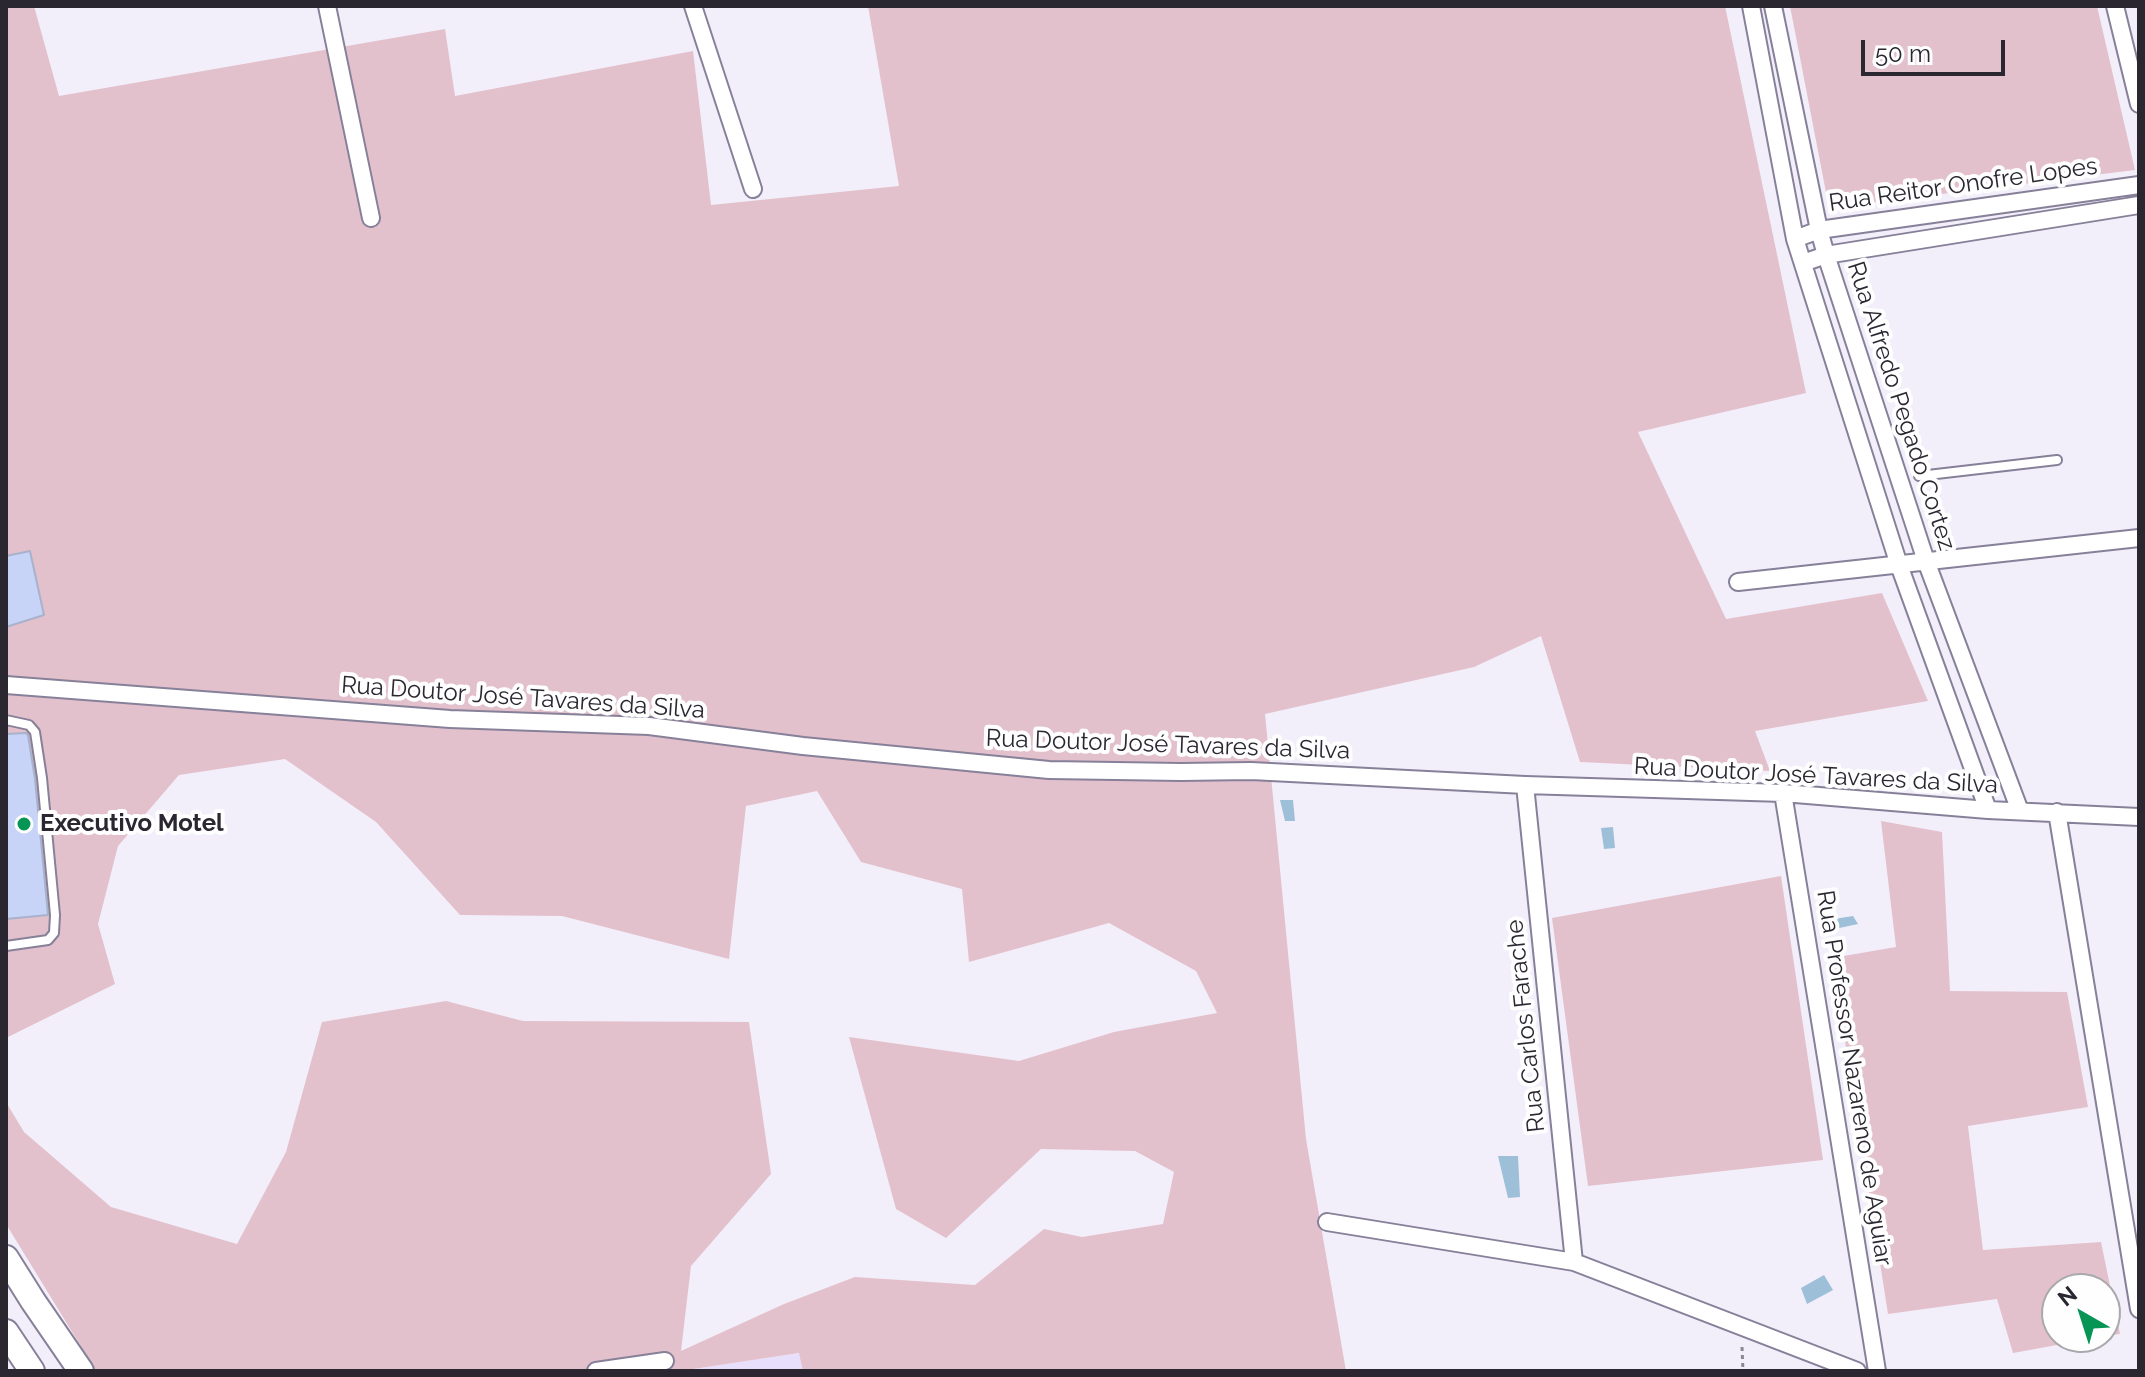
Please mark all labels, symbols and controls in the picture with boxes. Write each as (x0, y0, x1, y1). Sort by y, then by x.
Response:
scale bar (1865, 24, 2009, 74)
text: 50 m (1875, 39, 1931, 68)
street label: Rua Reitor Onofre Lopes (1827, 152, 2099, 218)
street label: Rua Alfredo Pegado Cortez (1841, 258, 1961, 554)
street label: Rua Doutor José Tavares da Silva (340, 671, 706, 725)
street label: Rua Doutor José Tavares da Silva (985, 724, 1351, 766)
street label: Rua Doutor José Tavares da Silva (1633, 752, 1999, 800)
place label: Executivo Motel (40, 810, 224, 838)
marker: Executivo Motel (15, 815, 33, 833)
street label: Rua Professor Nazareno de Aguiar (1810, 888, 1898, 1268)
street label: Rua Carlos Farache (1501, 918, 1551, 1134)
north arrow (2041, 1273, 2121, 1353)
text: N (2052, 1281, 2082, 1311)

